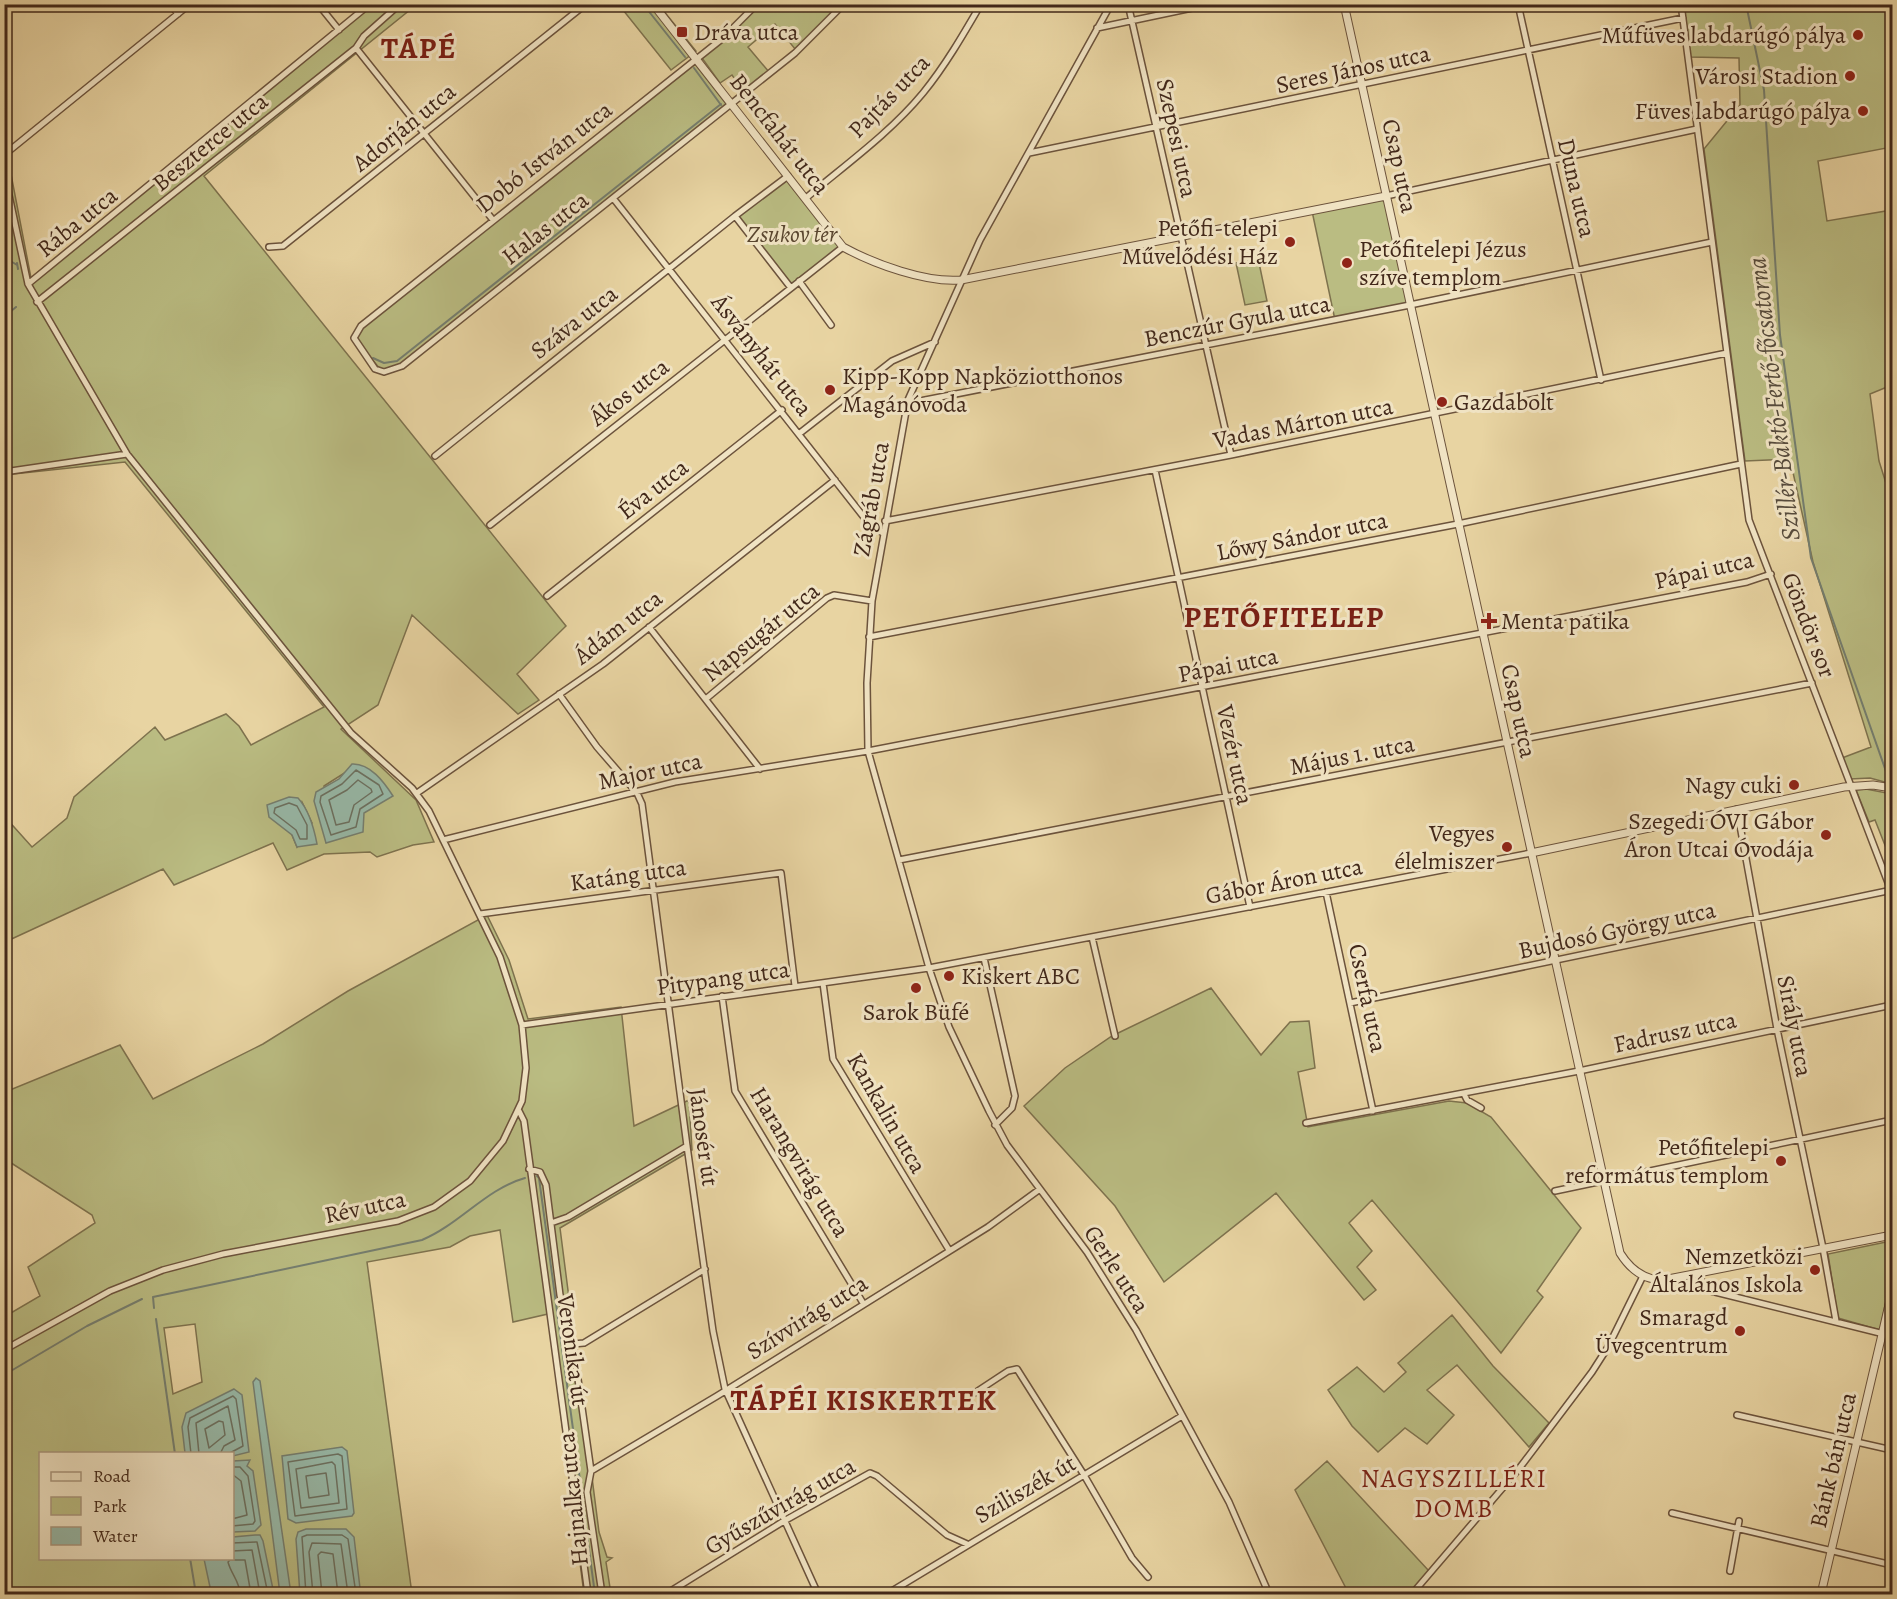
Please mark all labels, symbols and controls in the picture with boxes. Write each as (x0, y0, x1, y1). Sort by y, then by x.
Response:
place label: Dráva utca (694, 16, 800, 48)
place label: Műfüves labdarúgó pálya (1601, 19, 1847, 51)
marker: Dráva utca (675, 25, 689, 39)
district label: TÁPÉ (381, 28, 457, 68)
marker: Műfüves labdarúgó pálya (1851, 28, 1865, 42)
street label: Seres János utca (1273, 37, 1434, 101)
street label: Pajtás utca (841, 46, 938, 145)
place label: Városi Stadion (1694, 60, 1838, 92)
street label: Bencfahát utca (723, 67, 838, 202)
marker: Városi Stadion (1843, 69, 1857, 83)
street label: Adorján utca (345, 75, 463, 179)
street label: Szepesi utca (1149, 75, 1205, 201)
street label: Beszterce utca (145, 85, 275, 199)
street label: Dobó István utca (469, 93, 619, 220)
place label: Füves labdarúgó pálya (1635, 95, 1852, 127)
marker: Füves labdarúgó pálya (1856, 104, 1870, 118)
street label: Csap utca (1374, 116, 1426, 217)
street label: Duna utca (1550, 135, 1604, 242)
street label: Rába utca (30, 179, 125, 264)
street label: Halas utca (495, 183, 596, 272)
place label: Petőfi-telepi Művelődési Ház (1122, 212, 1278, 272)
park label: Zsukov tér (747, 218, 838, 250)
place label: Petőfitelepi Jézus szíve templom (1359, 233, 1527, 293)
marker: Petőfi-telepi Művelődési Ház (1283, 235, 1297, 249)
water label: Szillér-Baktó-Fertő-főcsatorna (1739, 255, 1809, 543)
marker: Petőfitelepi Jézus szíve templom (1340, 256, 1354, 270)
street label: Száva utca (524, 277, 625, 366)
street label: Ásványhát utca (703, 286, 820, 424)
street label: Benczúr Gyula utca (1141, 287, 1334, 355)
street label: Ákos utca (582, 350, 676, 434)
place label: Kipp-Kopp Napköziotthonos Magánóvoda (842, 360, 1123, 420)
marker: Kipp-Kopp Napköziotthonos Magánóvoda (823, 383, 837, 397)
place label: Gazdabolt (1454, 386, 1554, 418)
street label: Vadas Márton utca (1209, 390, 1396, 456)
marker: Gazdabolt (1435, 395, 1449, 409)
street label: Zágráb utca (845, 438, 897, 559)
street label: Éva utca (611, 451, 696, 527)
street label: Lőwy Sándor utca (1214, 504, 1391, 568)
street label: Pápai utca (1651, 543, 1758, 597)
street label: Göndör sor (1774, 568, 1844, 682)
street label: Napsugár utca (696, 574, 827, 689)
street label: Ádám utca (566, 582, 670, 672)
district label: PETŐFITELEP (1184, 597, 1384, 637)
place label: Menta patika (1501, 605, 1631, 637)
marker: Menta patika (1482, 614, 1496, 628)
street label: Pápai utca (1175, 639, 1282, 690)
street label: Csap utca (1493, 661, 1545, 762)
street label: Vezér utca (1209, 701, 1261, 809)
street label: Május 1. utca (1287, 727, 1418, 783)
street label: Major utca (595, 744, 706, 798)
place label: Nagy cuki (1685, 769, 1782, 801)
marker: Nagy cuki (1787, 778, 1801, 792)
place label: Szegedi ÓVI Gábor Áron Utcai Óvodája (1623, 805, 1815, 865)
place label: Vegyes élelmiszer (1394, 817, 1495, 877)
marker: Szegedi ÓVI Gábor Áron Utcai Óvodája (1819, 828, 1833, 842)
marker: Vegyes élelmiszer (1500, 840, 1514, 854)
street label: Gábor Áron utca (1203, 850, 1366, 912)
street label: Katáng utca (568, 851, 689, 899)
street label: Bujdosó György utca (1515, 893, 1719, 967)
street label: Cserfa utca (1341, 941, 1395, 1056)
street label: Pitypang utca (654, 953, 792, 1003)
place label: Kiskert ABC (961, 960, 1080, 992)
marker: Kiskert ABC (942, 969, 956, 983)
street label: Sirály utca (1769, 973, 1821, 1080)
marker: Sarok Büfé (909, 981, 923, 995)
place label: Sarok Büfé (863, 996, 969, 1028)
street label: Fadrusz utca (1611, 1003, 1740, 1061)
street label: Kankalin utca (840, 1047, 935, 1180)
street label: Harangvirág utca (742, 1081, 858, 1244)
street label: Jánosér út (681, 1086, 727, 1188)
place label: Petőfitelepi református templom (1565, 1131, 1769, 1191)
marker: Petőfitelepi református templom (1774, 1154, 1788, 1168)
street label: Rév utca (321, 1183, 409, 1231)
street label: Gerle utca (1077, 1219, 1158, 1320)
place label: Nemzetközi Általános Iskola (1649, 1240, 1804, 1300)
marker: Nemzetközi Általános Iskola (1808, 1263, 1822, 1277)
street label: Szívvirág utca (740, 1267, 875, 1367)
street label: Veronika út (549, 1291, 597, 1408)
place label: Smaragd Üvegcentrum (1595, 1301, 1728, 1361)
marker: Smaragd Üvegcentrum (1733, 1324, 1747, 1338)
district label: TÁPÉI KISKERTEK (731, 1380, 997, 1420)
street label: Bánk bán utca (1802, 1388, 1864, 1531)
street label: Hajnalka utca (550, 1430, 596, 1568)
street label: Sziliszék út (968, 1447, 1082, 1531)
street label: Gyűszűvirág utca (699, 1449, 862, 1562)
legend (39, 1452, 234, 1560)
district label: NAGYSZILLÉRI DOMB (1361, 1461, 1547, 1526)
text: Road (93, 1464, 131, 1488)
text: Park (93, 1494, 127, 1518)
text: Water (92, 1524, 138, 1548)

